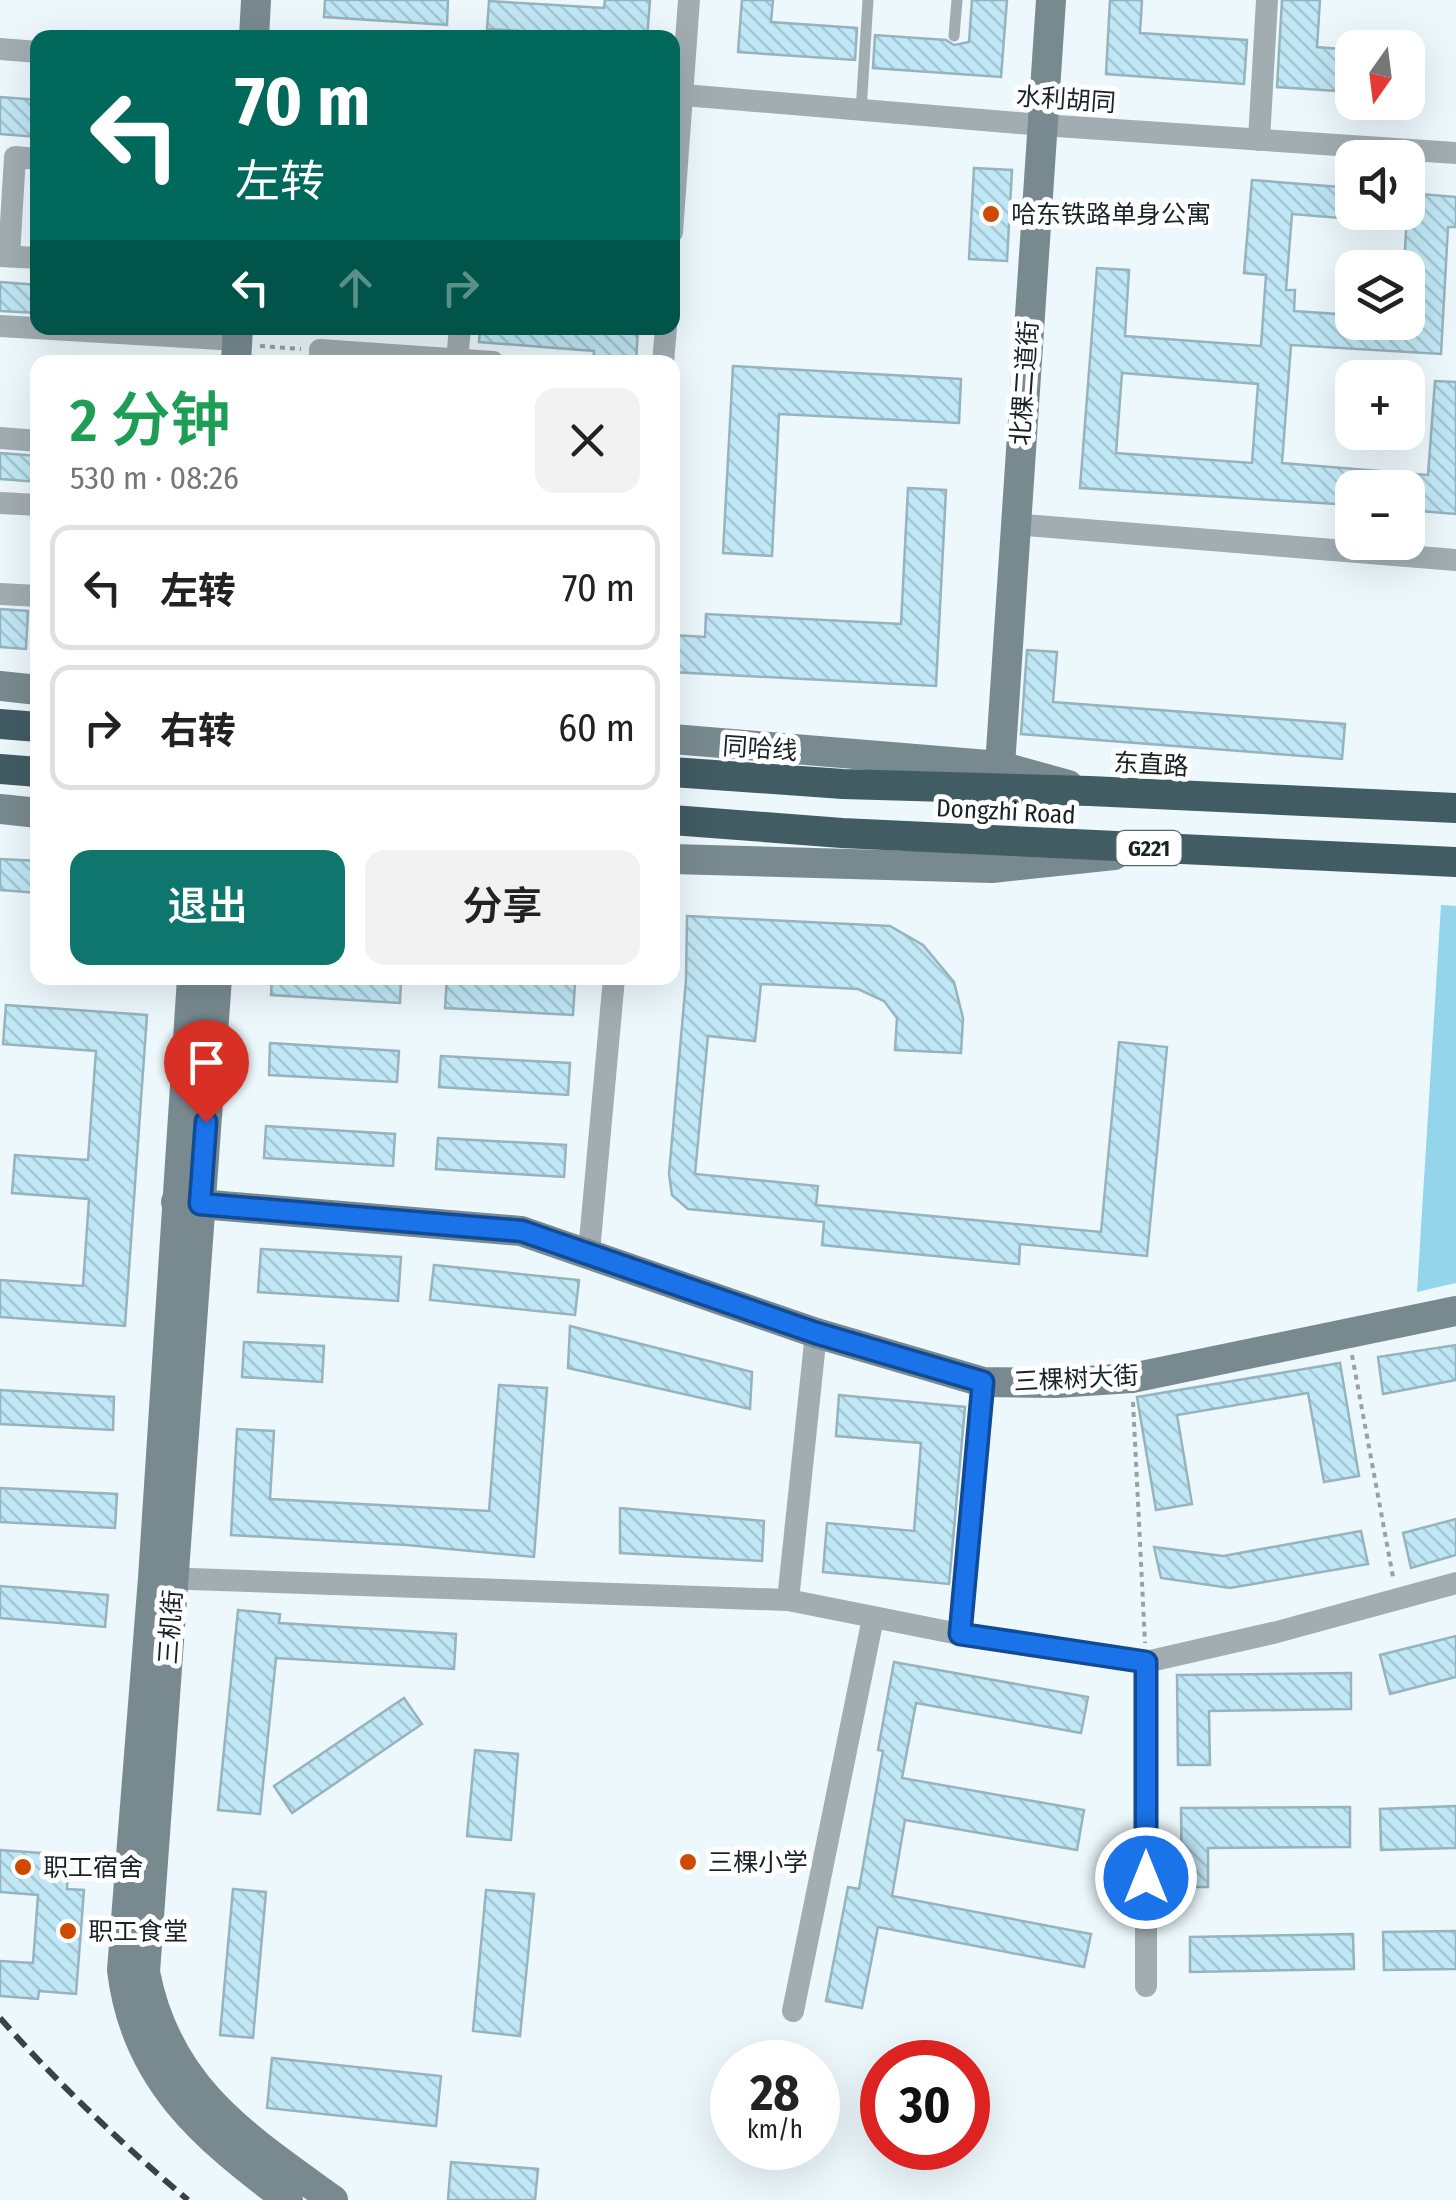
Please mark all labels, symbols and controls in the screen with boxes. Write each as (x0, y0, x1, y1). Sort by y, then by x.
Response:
north arrow (1335, 30, 1425, 120)
map controls (1335, 30, 1425, 560)
text: 70 m (235, 60, 370, 144)
icon: left (70, 70, 200, 200)
street label: 水利胡同 (1015, 82, 1117, 118)
button: sound (1335, 140, 1425, 230)
text: 左转 (235, 155, 325, 209)
place label: 哈东铁路单身公寓 (1011, 200, 1211, 230)
marker: 哈东铁路单身公寓 (980, 203, 1002, 225)
button: layers (1335, 250, 1425, 340)
icon: left (223, 260, 278, 315)
icon: ahead (328, 260, 383, 315)
icon: right (433, 260, 488, 315)
street label: 北棵二道街 (1006, 320, 1044, 446)
button: + (1335, 360, 1425, 450)
text: 2 分钟 (70, 385, 230, 457)
button: close (535, 388, 640, 493)
text: 530 m · 08:26 (70, 459, 239, 497)
button: − (1335, 470, 1425, 560)
icon: left (75, 560, 130, 615)
text: 70 m (562, 565, 635, 611)
text: 左转 (160, 568, 236, 614)
icon: right (75, 700, 130, 755)
text: 60 m (558, 705, 635, 751)
text: 右转 (160, 708, 236, 754)
street label: 同哈线 (721, 731, 798, 767)
street label: 东直路 (1113, 748, 1189, 782)
street label: Dongzhi Road (935, 793, 1076, 831)
road number: G221 (1116, 831, 1182, 865)
button: 退出 (70, 850, 345, 965)
button: 分享 (365, 850, 640, 965)
pin (164, 1020, 249, 1123)
icon: arrive (179, 1035, 234, 1090)
street label: 三棵树大街 (1013, 1361, 1139, 1397)
street label: 三机街 (153, 1589, 189, 1666)
position arrow (1094, 1826, 1198, 1930)
place label: 三棵小学 (708, 1848, 808, 1878)
marker: 三棵小学 (677, 1851, 699, 1873)
place label: 职工宿舍 (43, 1853, 143, 1883)
marker: 职工宿舍 (12, 1856, 34, 1878)
place label: 职工食堂 (88, 1917, 188, 1947)
marker: 职工食堂 (57, 1920, 79, 1942)
speed limit sign: 30 (860, 2040, 990, 2170)
text: 28 (750, 2063, 800, 2123)
text: km/h (747, 2115, 803, 2145)

